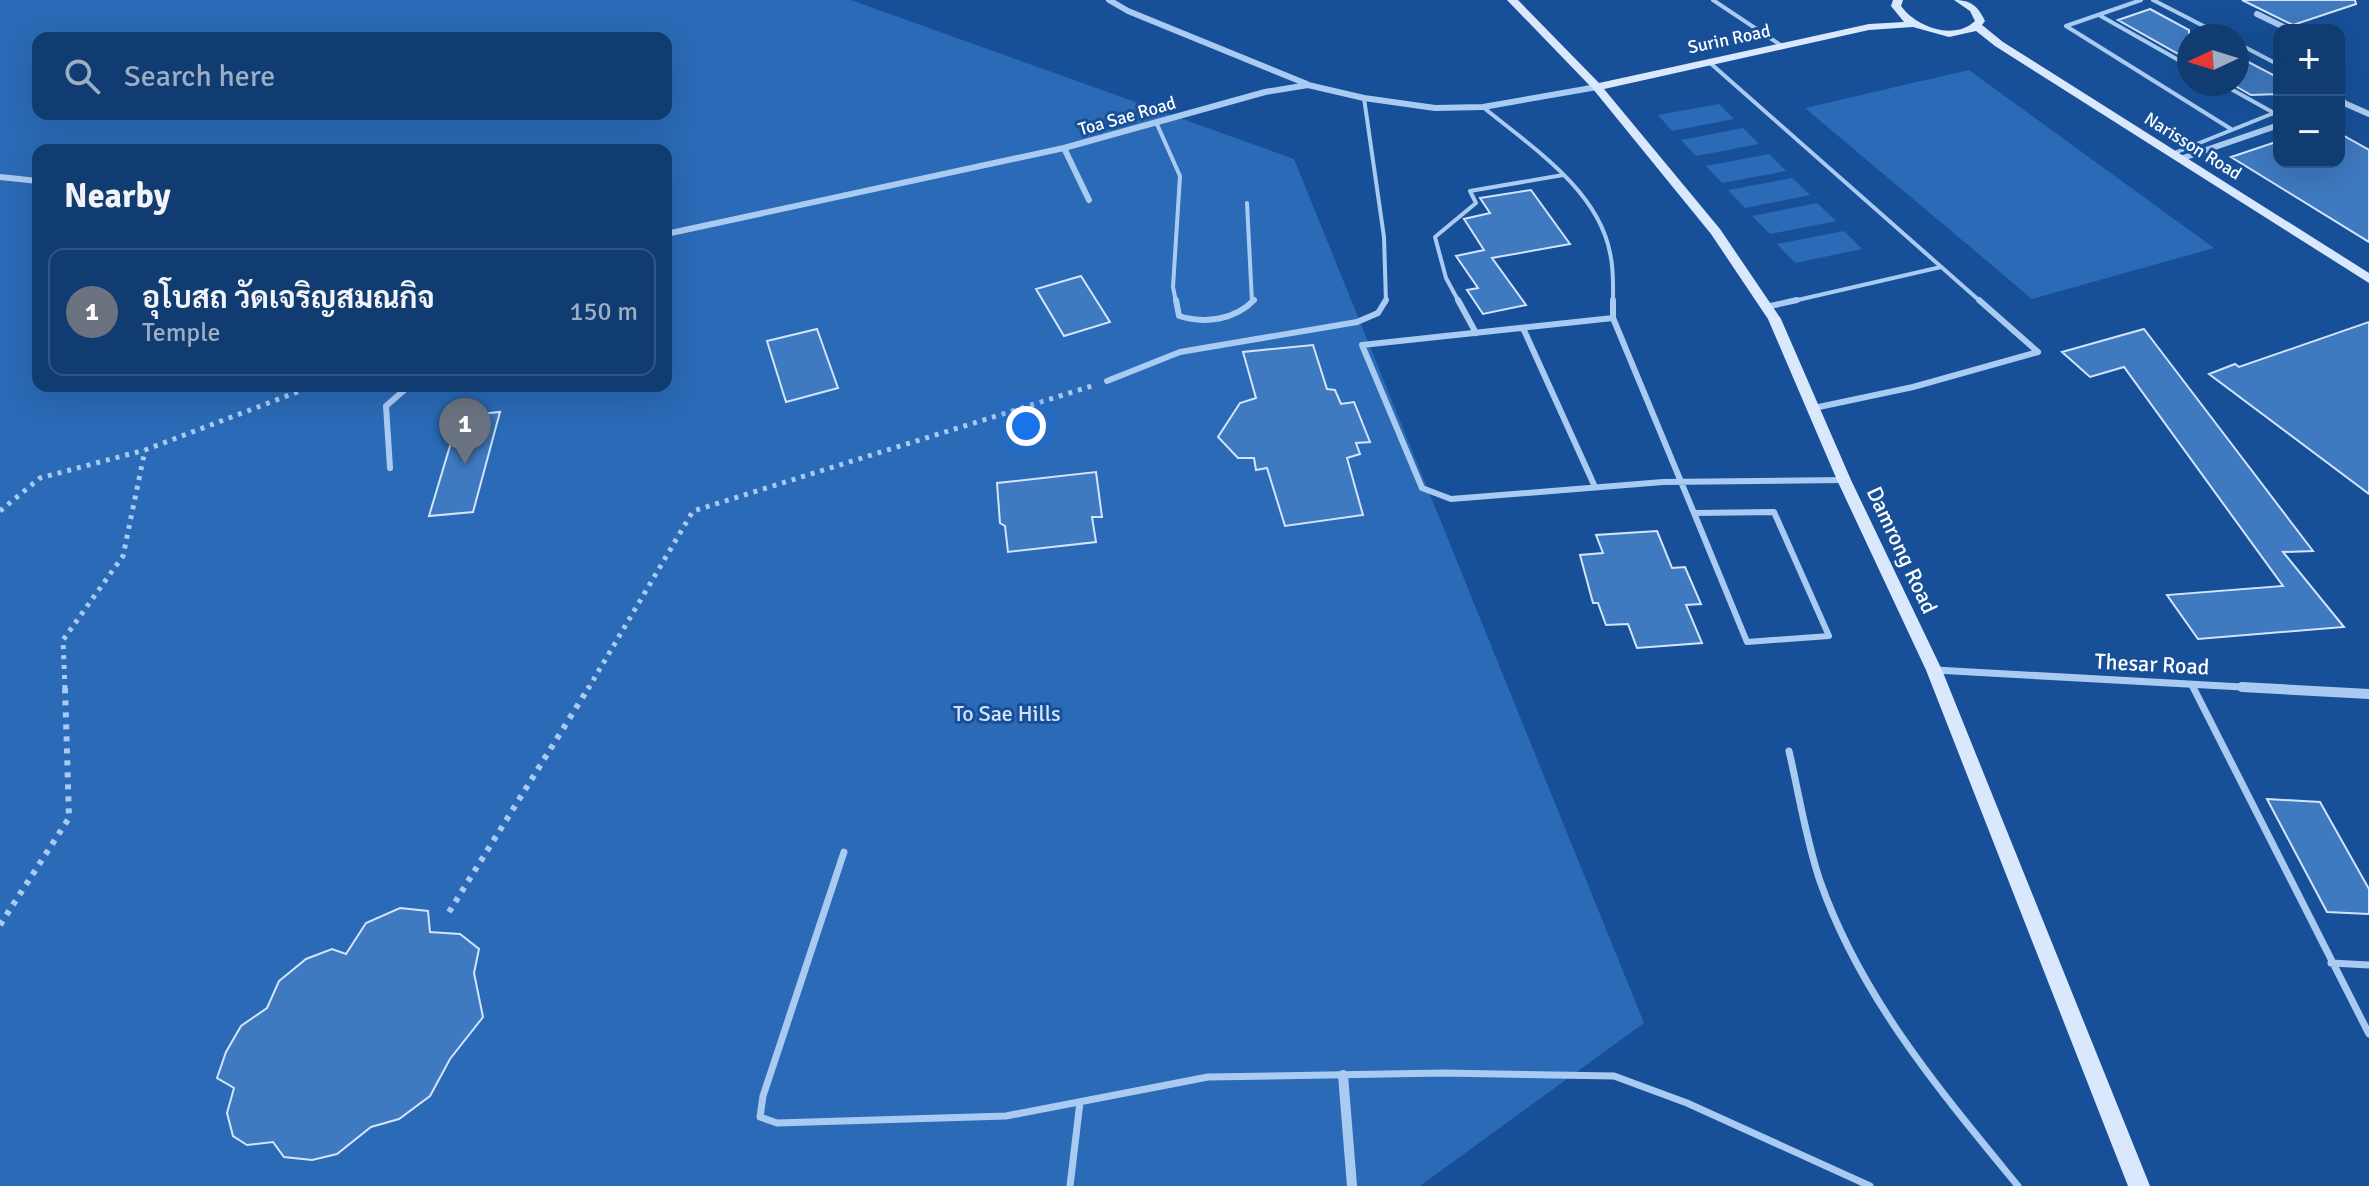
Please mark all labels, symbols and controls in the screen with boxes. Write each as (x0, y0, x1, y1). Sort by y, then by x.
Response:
street label: Surin Road (1686, 20, 1772, 58)
north arrow (2177, 24, 2249, 96)
map controls (2273, 24, 2345, 168)
button: + (2273, 24, 2345, 96)
search box (32, 32, 672, 120)
icon: search (60, 54, 104, 98)
text: Search here (124, 58, 275, 95)
street label: Toa Sae Road (1076, 92, 1178, 140)
button: − (2273, 96, 2345, 168)
street label: Narisson Road (2140, 107, 2246, 185)
text: Nearby (64, 175, 171, 217)
text: อุโบสถ วัดเจริญสมณกิจ (142, 280, 435, 317)
text: 1 (85, 296, 99, 328)
text: 150 m (569, 296, 638, 328)
text: Temple (142, 317, 221, 349)
pin: 1 (439, 398, 491, 464)
your location (1006, 406, 1046, 446)
street label: Damrong Road (1861, 482, 1943, 618)
street label: Thesar Road (2094, 648, 2210, 680)
park label: To Sae Hills (953, 700, 1061, 727)

